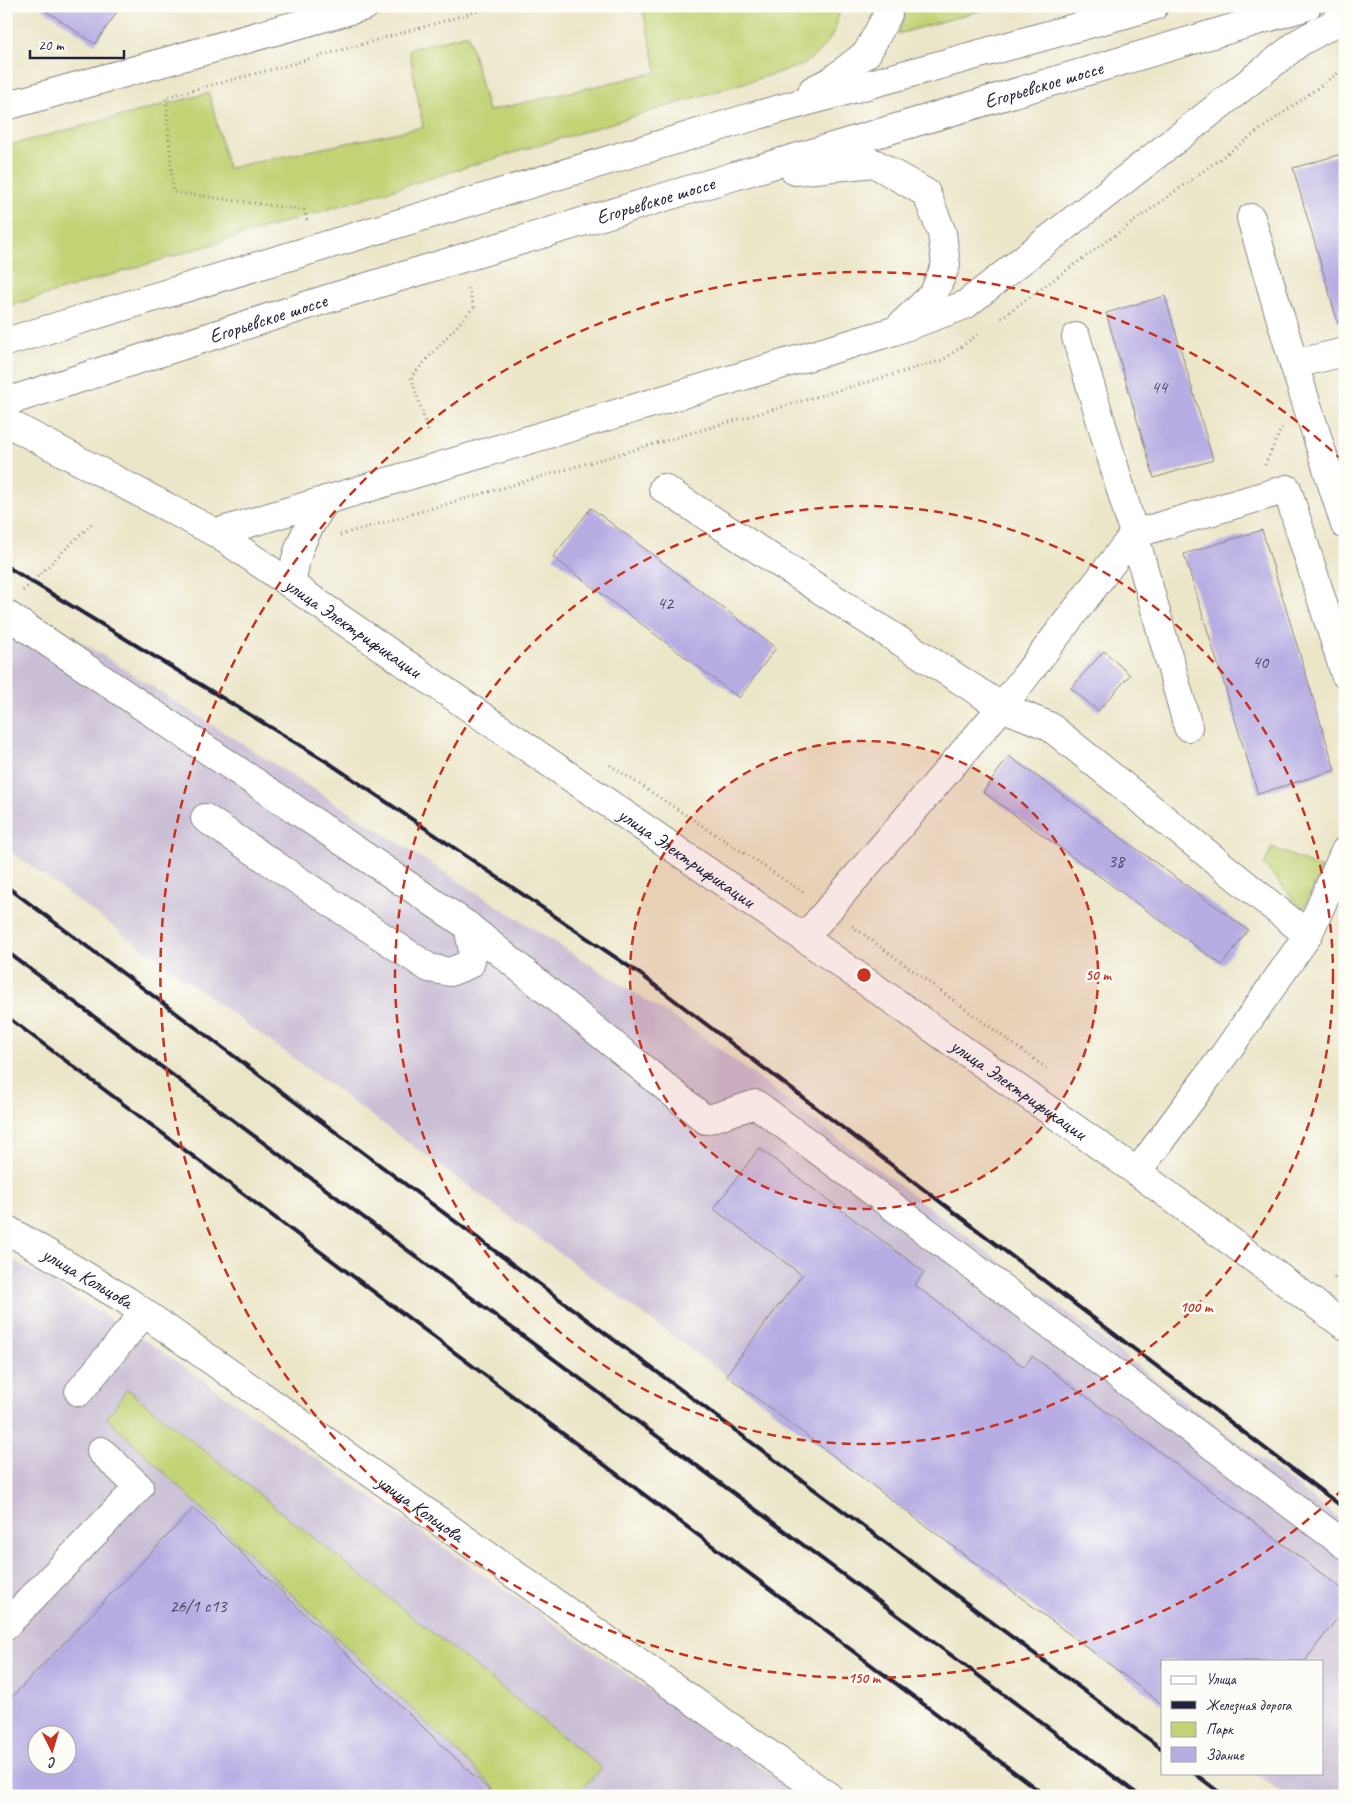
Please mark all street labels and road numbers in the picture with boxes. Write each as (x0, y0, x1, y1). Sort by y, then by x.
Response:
street label: Егорьевское шоссе (981, 54, 1107, 114)
street label: Егорьевское шоссе (593, 170, 719, 229)
street label: Егорьевское шоссе (206, 287, 331, 349)
street label: улица Электрификации (279, 571, 428, 684)
street label: улица Электрификации (613, 801, 761, 914)
street label: улица Электрификации (945, 1032, 1093, 1146)
street label: улица Кольцова (37, 1240, 140, 1315)
street label: улица Кольцова (371, 1468, 470, 1548)

